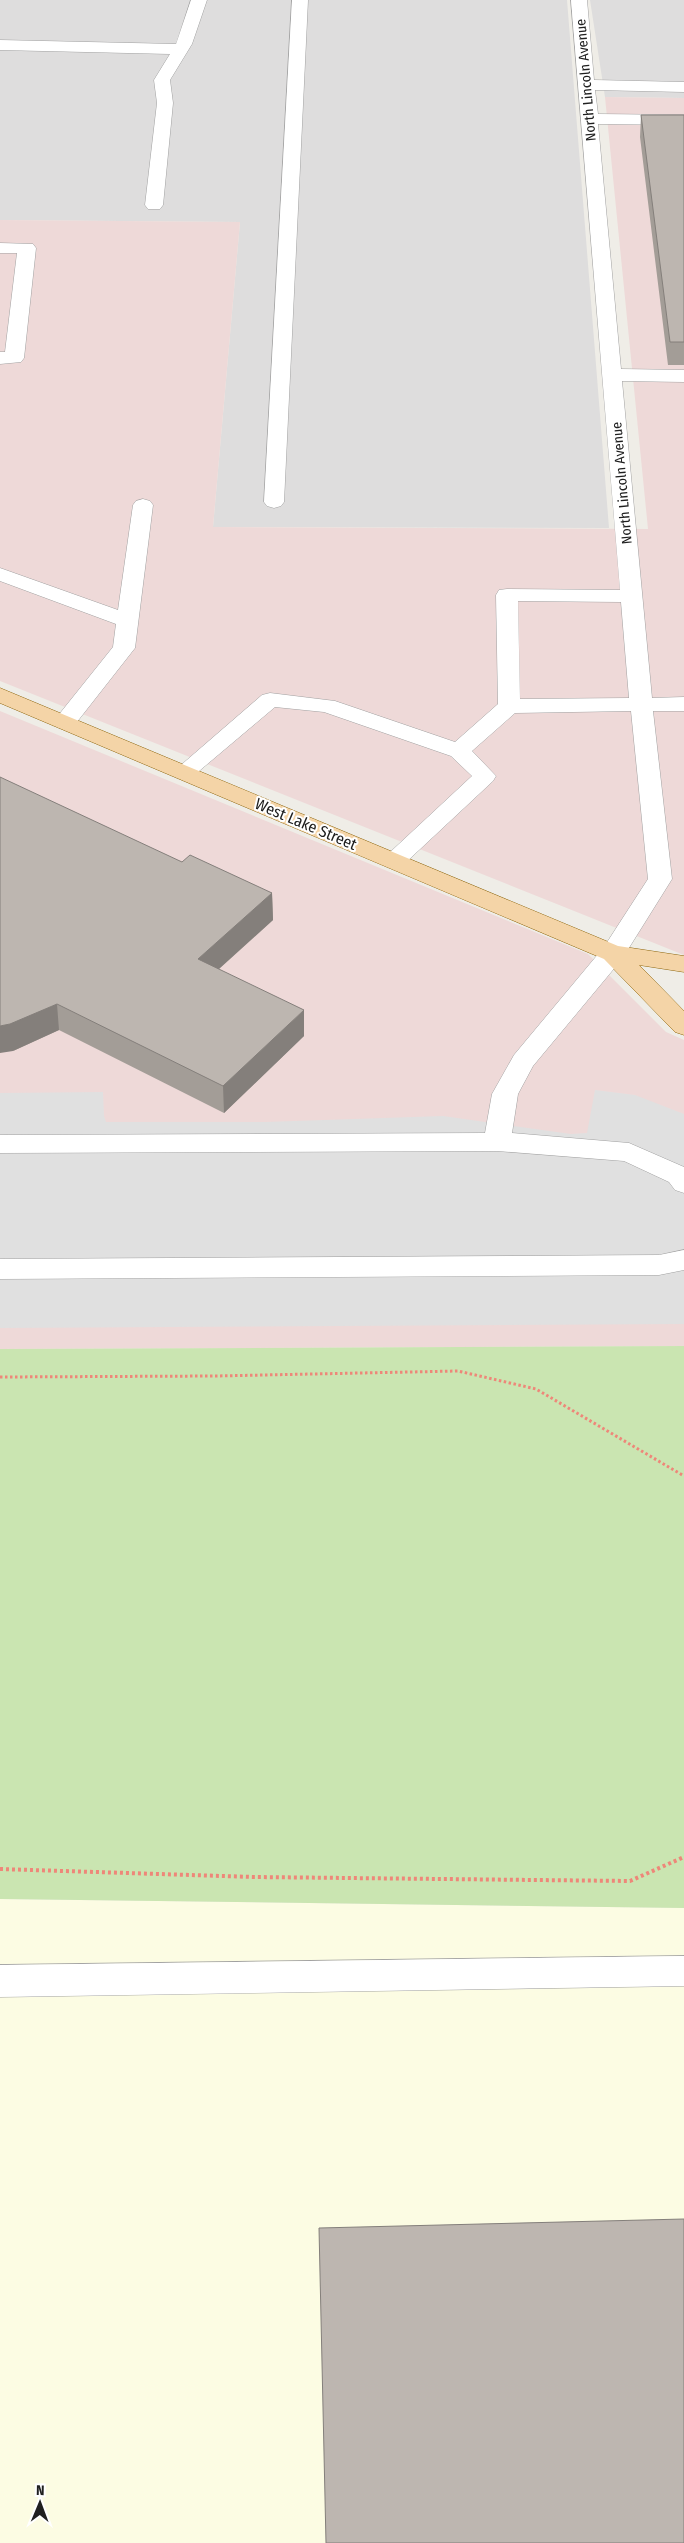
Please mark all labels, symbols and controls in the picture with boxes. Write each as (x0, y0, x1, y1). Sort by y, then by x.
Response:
street label: North Lincoln Avenue (572, 18, 600, 142)
street label: North Lincoln Avenue (608, 421, 636, 545)
street label: West Lake Street (252, 794, 360, 854)
north arrow (15, 2478, 65, 2528)
text: N (36, 2482, 45, 2499)

